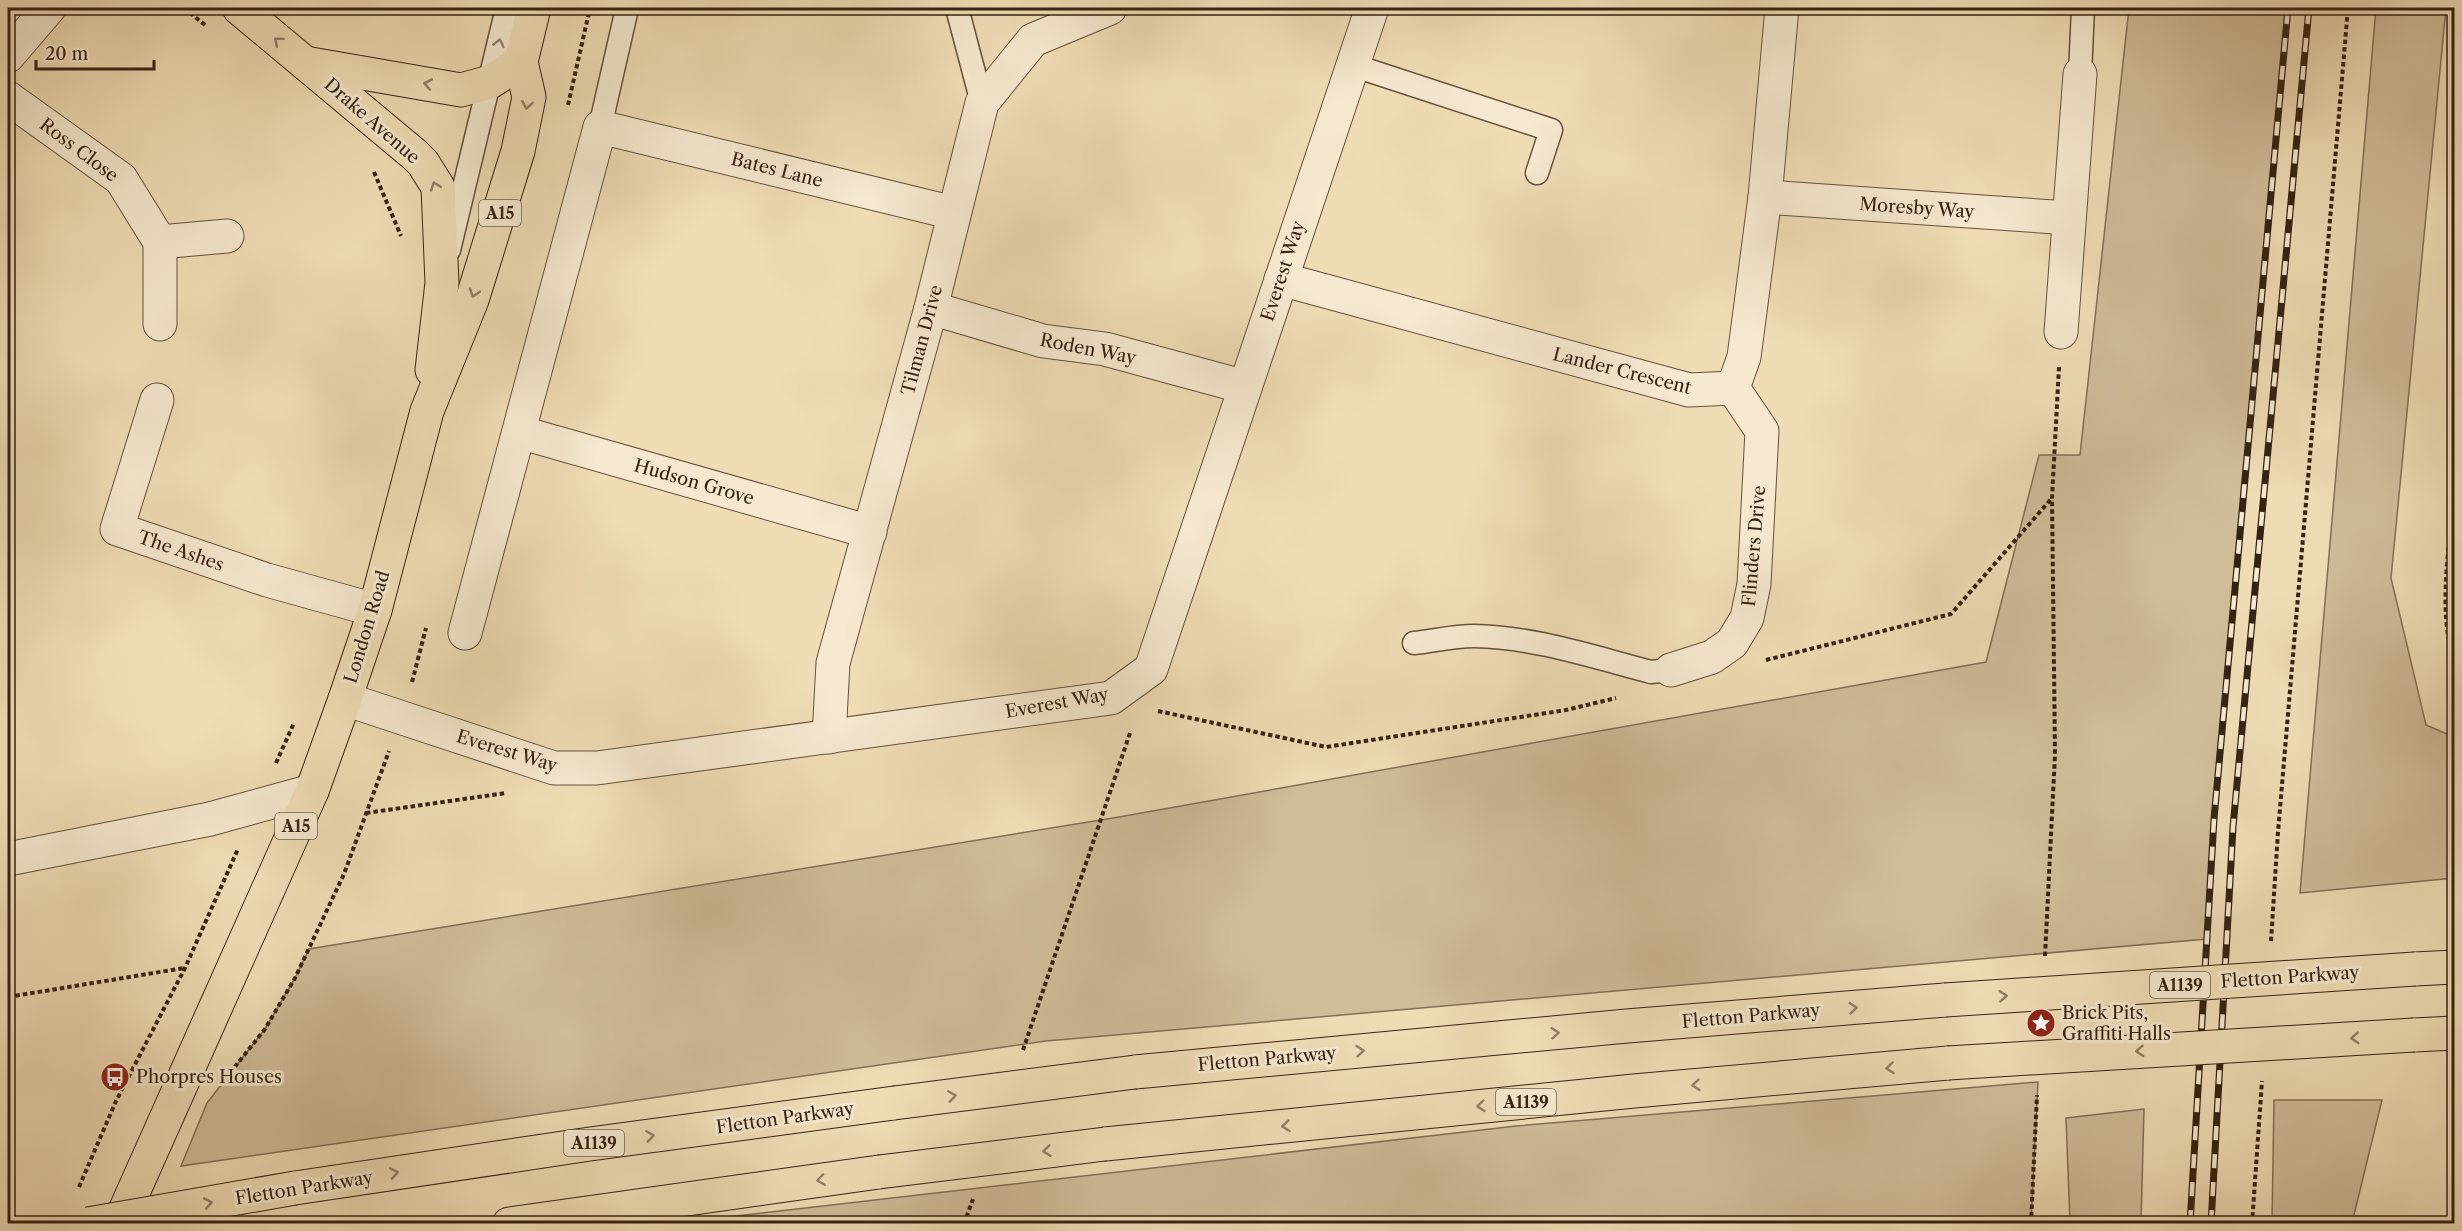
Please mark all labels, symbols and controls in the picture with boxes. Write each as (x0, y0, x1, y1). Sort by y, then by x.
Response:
scale bar (36, 33, 154, 71)
one-way arrow (274, 37, 285, 48)
one-way arrow (492, 38, 505, 48)
text: 20 m (45, 43, 89, 65)
street label: Drake Avenue (320, 74, 424, 168)
one-way arrow (423, 78, 433, 91)
one-way arrow (521, 101, 533, 110)
street label: Ross Close (35, 113, 123, 187)
street label: Bates Lane (729, 148, 825, 192)
one-way arrow (429, 182, 442, 192)
street label: Moresby Way (1859, 193, 1976, 223)
road number: A15 (479, 200, 521, 226)
street label: Everest Way (1256, 217, 1310, 324)
street label: Tilman Drive (897, 283, 947, 397)
one-way arrow (469, 287, 481, 298)
street label: Roden Way (1038, 329, 1139, 369)
street label: Lander Crescent (1550, 343, 1694, 399)
street label: Hudson Grove (631, 454, 757, 510)
street label: Flinders Drive (1738, 484, 1770, 608)
street label: The Ashes (135, 526, 227, 576)
street label: London Road (339, 568, 395, 686)
street label: Everest Way (1004, 683, 1111, 723)
street label: Everest Way (454, 725, 561, 777)
road number: A15 (275, 813, 317, 839)
street label: Fletton Parkway (2220, 961, 2361, 993)
road number: A1139 (2150, 972, 2210, 998)
one-way arrow (1999, 990, 2008, 1003)
street label: Fletton Parkway (1681, 999, 1822, 1033)
one-way arrow (1849, 1001, 1858, 1014)
place label: Brick Pits, Graffiti Halls (2062, 1002, 2171, 1045)
place icon: Brick Pits, Graffiti Halls (2025, 1007, 2057, 1039)
one-way arrow (1550, 1027, 1559, 1040)
one-way arrow (2351, 1032, 2360, 1045)
street label: Fletton Parkway (1197, 1042, 1338, 1076)
one-way arrow (1356, 1045, 1365, 1058)
one-way arrow (2135, 1045, 2144, 1058)
bus stop icon: Phorpres Houses (99, 1061, 131, 1093)
one-way arrow (1885, 1061, 1894, 1074)
place label: Phorpres Houses (136, 1066, 282, 1088)
one-way arrow (1691, 1078, 1700, 1091)
road number: A1139 (1496, 1089, 1556, 1115)
one-way arrow (947, 1090, 957, 1102)
street label: Fletton Parkway (715, 1097, 856, 1139)
one-way arrow (1476, 1099, 1485, 1112)
one-way arrow (1282, 1119, 1291, 1132)
road number: A1139 (564, 1130, 624, 1156)
one-way arrow (645, 1130, 654, 1142)
one-way arrow (1042, 1144, 1052, 1157)
street label: Fletton Parkway (234, 1166, 375, 1210)
one-way arrow (390, 1168, 399, 1180)
one-way arrow (816, 1173, 825, 1185)
one-way arrow (203, 1197, 213, 1210)

